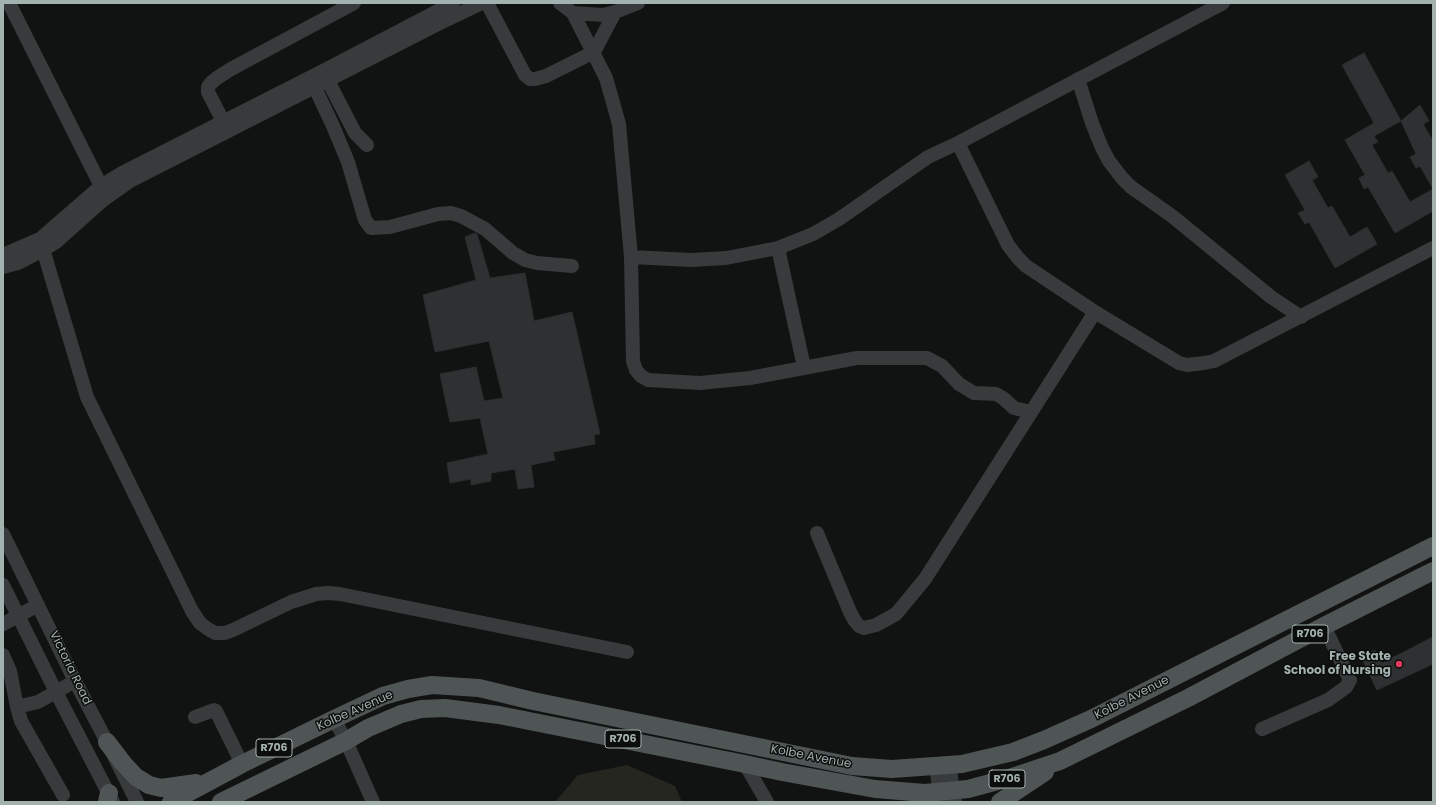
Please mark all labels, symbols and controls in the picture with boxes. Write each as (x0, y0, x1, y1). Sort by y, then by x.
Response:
road number: R706 (1292, 625, 1328, 643)
street label: Victoria Road (46, 629, 94, 707)
place label: Free State School of Nursing (1284, 650, 1391, 678)
marker: Free State School of Nursing (1394, 659, 1404, 669)
street label: Kolbe Avenue (1092, 673, 1172, 723)
street label: Kolbe Avenue (315, 688, 395, 734)
road number: R706 (605, 730, 641, 748)
road number: R706 (256, 739, 292, 757)
street label: Kolbe Avenue (770, 742, 852, 772)
road number: R706 (989, 770, 1025, 788)

